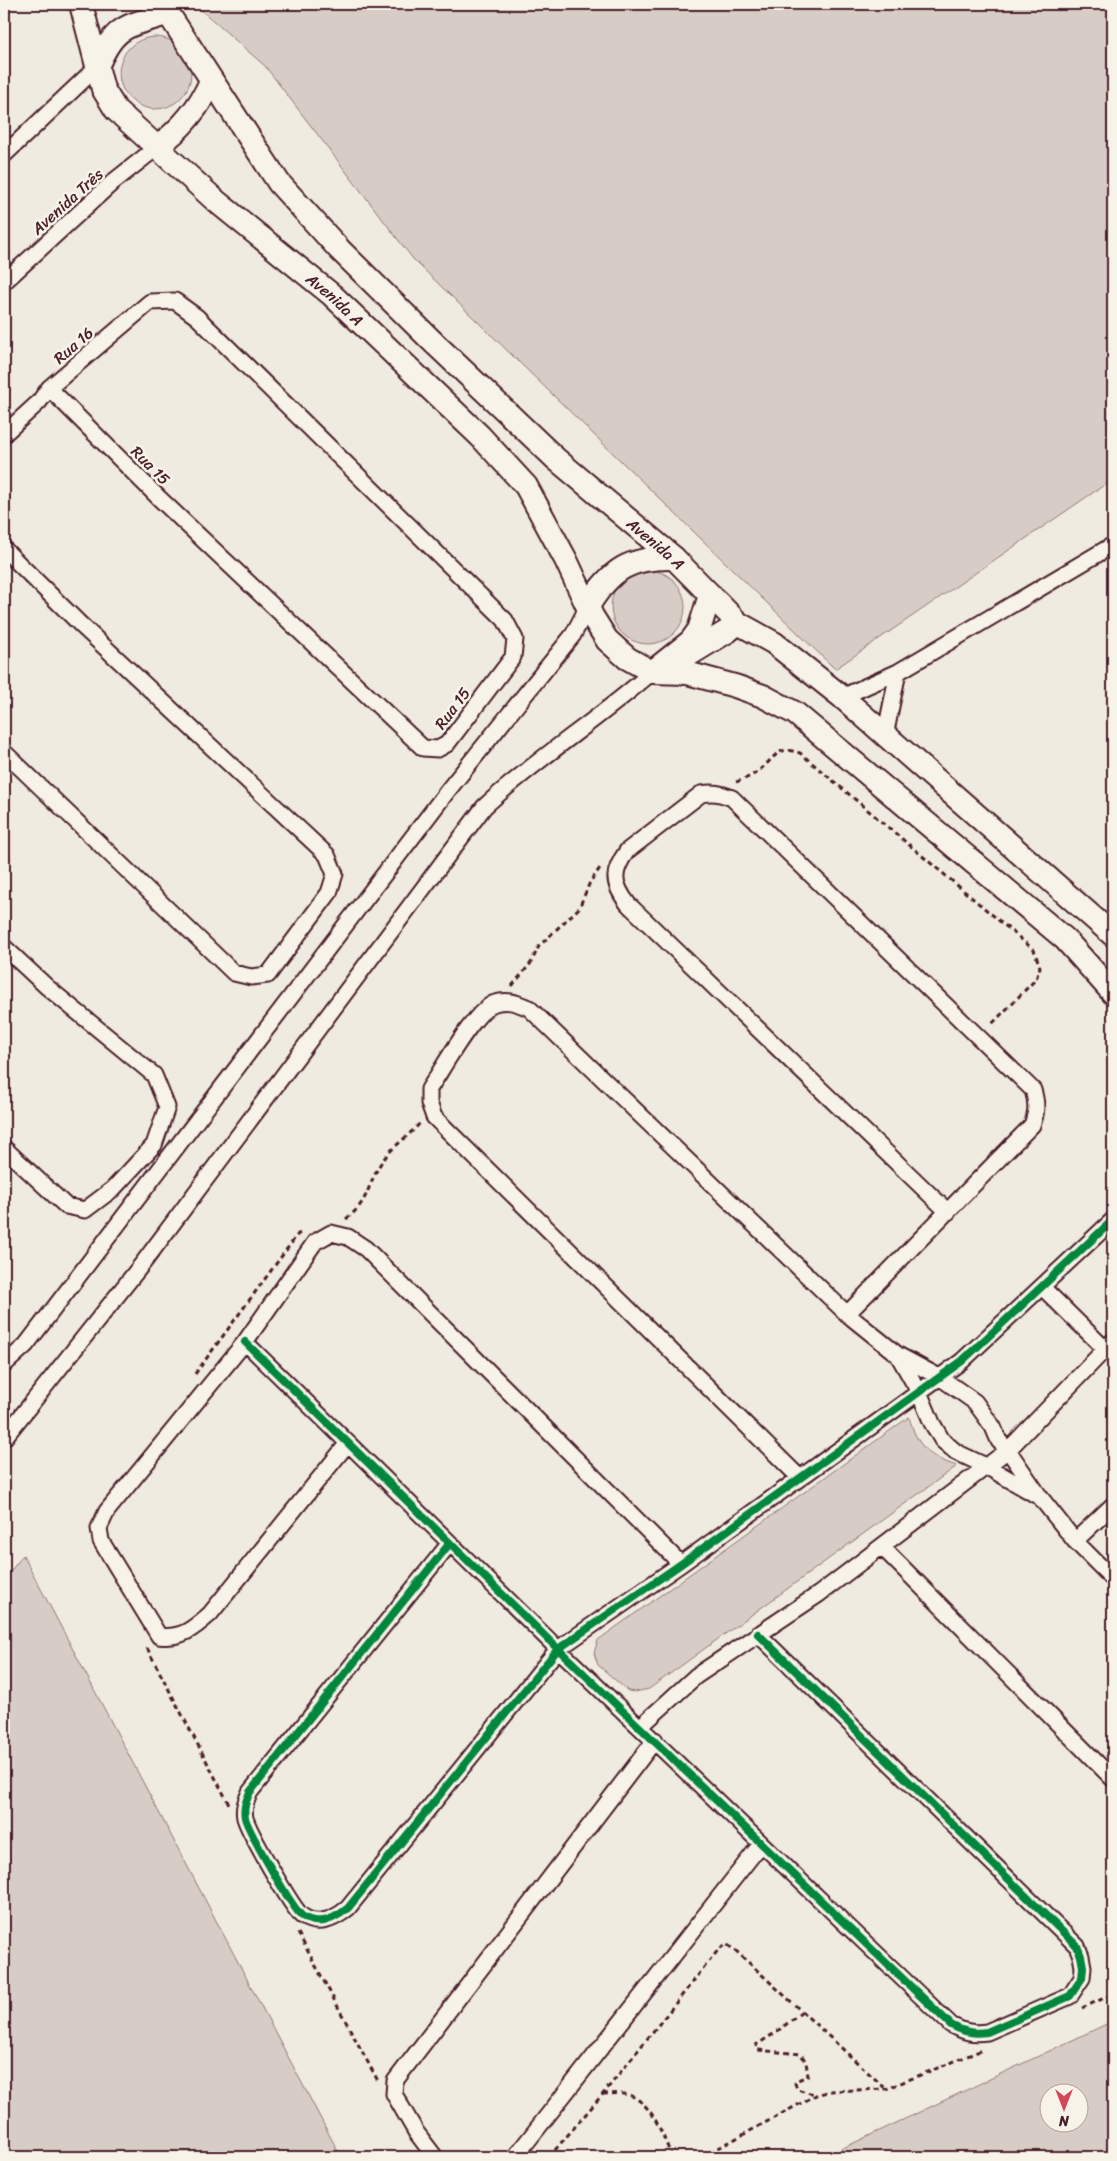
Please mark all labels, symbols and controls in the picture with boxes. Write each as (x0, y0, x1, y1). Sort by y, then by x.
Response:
street label: Avenida Três (24, 160, 111, 243)
street label: Avenida A (298, 264, 371, 334)
street label: Rua 16 (46, 319, 100, 372)
street label: Rua 15 (124, 438, 178, 492)
street label: Avenida A (619, 509, 692, 577)
street label: Rua 15 (427, 681, 478, 736)
north arrow (1040, 2084, 1090, 2134)
text: N (1059, 2108, 1070, 2133)

